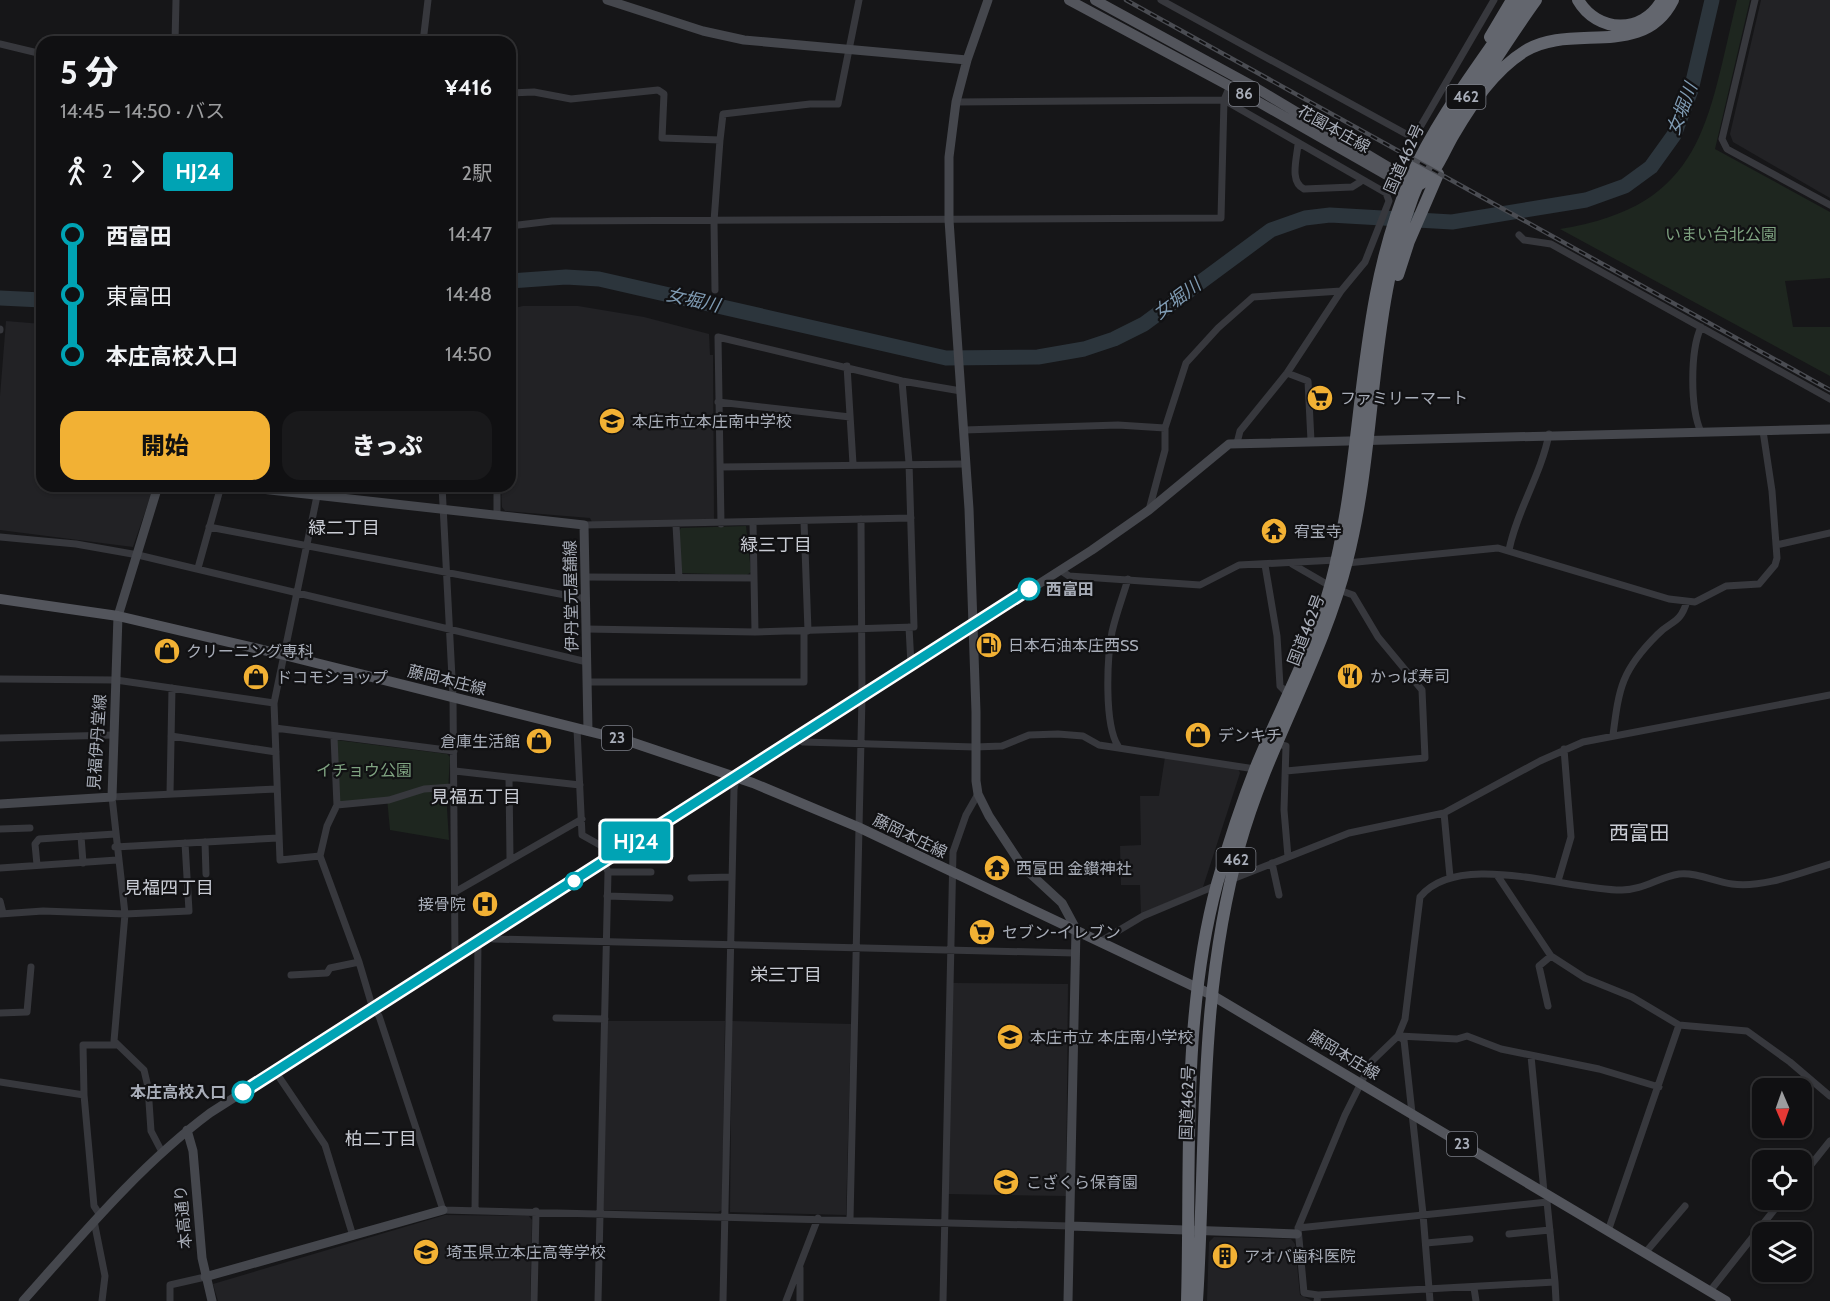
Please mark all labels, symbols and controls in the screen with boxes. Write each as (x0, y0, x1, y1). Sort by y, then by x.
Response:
text: 5 分 (60, 52, 118, 92)
text: ¥416 (445, 74, 492, 101)
water label: 女堀川 (1662, 78, 1703, 138)
road number: 86 (1229, 82, 1259, 106)
road number: 462 (1446, 85, 1486, 109)
text: 14:45 – 14:50 · バス (60, 99, 225, 123)
street label: 花園本庄線 (1294, 101, 1374, 157)
street label: 国道462号 (1380, 121, 1428, 197)
icon: walk (60, 155, 93, 188)
icon: forward (121, 155, 154, 188)
text: 2 (102, 159, 112, 183)
text: HJ24 (175, 159, 221, 184)
text: 2駅 (462, 161, 492, 185)
text: 14:47 (448, 222, 492, 246)
text: 西富田 (106, 223, 172, 250)
park label: いまい台北公園 (1665, 225, 1777, 244)
water label: 女堀川 (1149, 273, 1207, 324)
text: 14:48 (446, 282, 492, 306)
text: 東富田 (106, 283, 172, 310)
water label: 女堀川 (664, 283, 724, 317)
text: 14:50 (445, 342, 492, 366)
text: 本庄高校入口 (106, 343, 238, 370)
supermarket icon: ファミリーマート (1305, 383, 1335, 413)
place label: ファミリーマート (1340, 389, 1468, 408)
school or university icon: 本庄市立本庄南中学校 (597, 406, 627, 436)
button: 開始 (60, 411, 270, 480)
button: きっぷ (282, 411, 492, 480)
place label: 本庄市立本庄南中学校 (632, 412, 792, 431)
temple icon: 宥宝寺 (1259, 516, 1289, 546)
district label: 緑二丁目 (308, 517, 380, 539)
place label: 宥宝寺 (1294, 522, 1342, 541)
district label: 緑三丁目 (740, 534, 812, 556)
street label: 伊丹堂元屋舗線 (561, 540, 581, 652)
marker: 西富田 (1018, 578, 1040, 600)
place label: 西富田 (1046, 580, 1094, 599)
street label: 国道462号 (1284, 592, 1328, 668)
fuel station icon: 日本石油本庄西SS (974, 630, 1004, 660)
shop icon: クリーニング専科 (152, 636, 182, 666)
place label: 日本石油本庄西SS (1008, 636, 1139, 655)
place label: クリーニング専科 (186, 642, 314, 661)
street label: 藤岡本庄線 (406, 661, 488, 699)
restaurant icon: かっぱ寿司 (1335, 661, 1365, 691)
shop icon: ドコモショップ (241, 662, 271, 692)
place label: かっぱ寿司 (1370, 667, 1450, 686)
place label: ドコモショップ (276, 668, 388, 687)
street label: 見福伊丹堂線 (84, 693, 110, 791)
shop icon: デンキチ (1183, 720, 1213, 750)
shop icon: 倉庫生活館 (524, 726, 554, 756)
road number: 23 (602, 726, 632, 750)
place label: デンキチ (1218, 726, 1282, 745)
place label: 倉庫生活館 (440, 732, 520, 751)
park label: イチョウ公園 (316, 761, 412, 780)
district label: 見福五丁目 (431, 786, 521, 808)
street label: 藤岡本庄線 (870, 810, 950, 862)
district label: 西富田 (1609, 821, 1669, 845)
line badge: HJ24 (594, 822, 678, 860)
text: HJ24 (613, 829, 659, 854)
road number: 462 (1216, 848, 1256, 872)
temple icon: 西富田 金鑚神社 (982, 853, 1012, 883)
place label: 西富田 金鑚神社 (1016, 859, 1132, 878)
unlabelled marker (565, 872, 583, 890)
district label: 見福四丁目 (124, 877, 214, 899)
hospital icon: 接骨院 (470, 889, 500, 919)
place label: 接骨院 (418, 895, 466, 914)
supermarket icon: セブン-イレブン (967, 917, 997, 947)
place label: セブン-イレブン (1002, 923, 1121, 942)
district label: 栄三丁目 (750, 964, 822, 986)
school or university icon: 本庄市立 本庄南小学校 (995, 1022, 1025, 1052)
street label: 藤岡本庄線 (1305, 1026, 1383, 1084)
place label: 本庄市立 本庄南小学校 (1030, 1028, 1194, 1047)
street label: 国道462号 (1176, 1065, 1198, 1141)
north arrow (1752, 1078, 1812, 1138)
map controls (1752, 1078, 1812, 1282)
marker: 本庄高校入口 (232, 1081, 254, 1103)
place label: 本庄高校入口 (130, 1083, 226, 1102)
district label: 柏二丁目 (345, 1128, 417, 1150)
road number: 23 (1447, 1132, 1477, 1156)
button: locate (1752, 1150, 1812, 1210)
school or university icon: こざくら保育園 (991, 1167, 1021, 1197)
place label: こざくら保育園 (1026, 1173, 1138, 1192)
street label: 本高通り (171, 1184, 195, 1250)
button: layers (1752, 1222, 1812, 1282)
school or university icon: 埼玉県立本庄高等学校 (411, 1237, 441, 1267)
building icon: アオバ歯科医院 (1210, 1241, 1240, 1271)
place label: 埼玉県立本庄高等学校 (446, 1243, 606, 1262)
place label: アオバ歯科医院 (1244, 1247, 1356, 1266)

